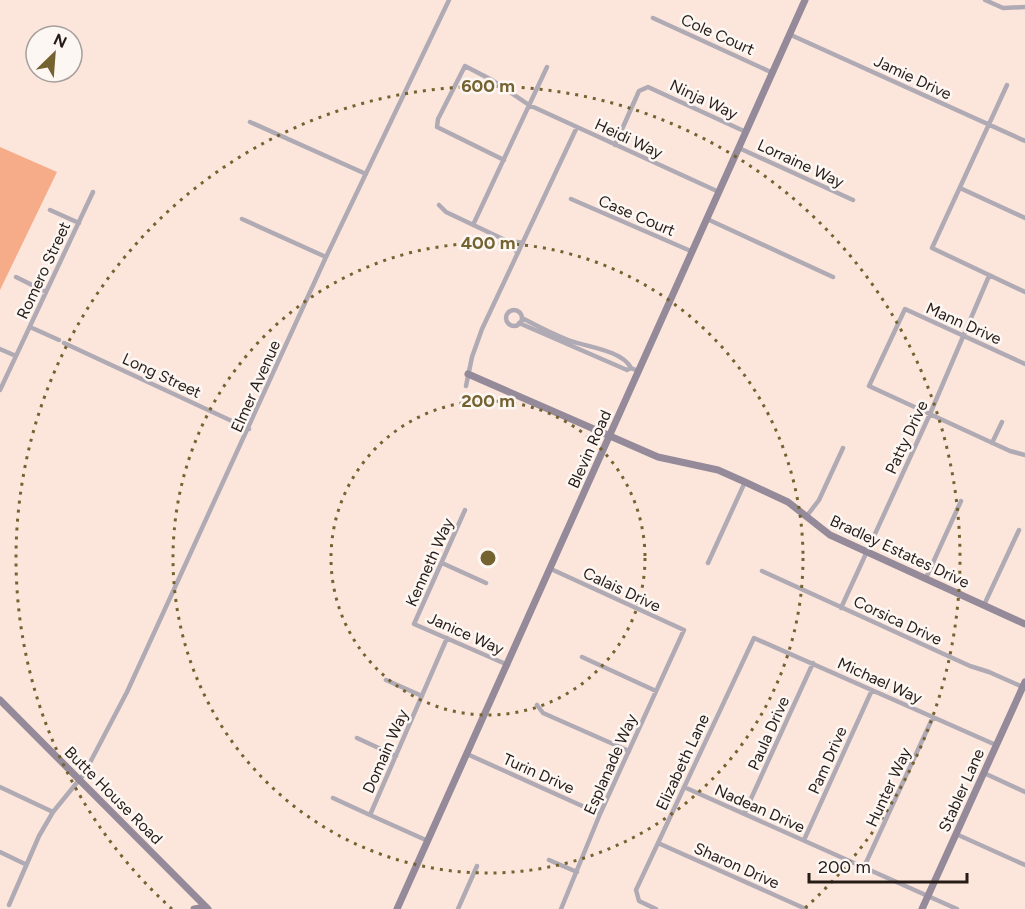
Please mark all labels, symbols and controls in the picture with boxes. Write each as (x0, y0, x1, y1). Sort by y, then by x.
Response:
street label: Cole Court (678, 10, 757, 59)
north arrow (24, 24, 84, 84)
text: N (51, 30, 70, 52)
street label: Jamie Drive (871, 51, 955, 104)
text: 600 m (461, 75, 515, 97)
street label: Ninja Way (667, 76, 741, 124)
street label: Heidi Way (592, 114, 666, 163)
street label: Lorraine Way (755, 135, 848, 192)
street label: Case Court (596, 191, 678, 240)
street label: Romero Street (13, 219, 74, 322)
text: 400 m (461, 232, 515, 254)
street label: Mann Drive (923, 298, 1005, 349)
street label: Elmer Avenue (227, 337, 284, 435)
street label: Long Street (119, 349, 204, 402)
text: 200 m (461, 390, 515, 412)
street label: Patty Drive (881, 397, 932, 477)
street label: Blevin Road (564, 407, 615, 491)
street label: Bradley Estates Drive (827, 511, 973, 592)
street label: Kenneth Way (401, 514, 458, 609)
centre of rings (478, 548, 498, 568)
street label: Calais Drive (580, 563, 664, 616)
street label: Corsica Drive (851, 592, 945, 649)
street label: Janice Way (425, 608, 507, 659)
street label: Michael Way (835, 653, 925, 708)
street label: Paula Drive (744, 693, 793, 773)
street label: Domain Way (359, 706, 413, 796)
street label: Esplanade Way (580, 710, 641, 818)
street label: Elizabeth Lane (652, 711, 713, 813)
street label: Pam Drive (804, 723, 851, 797)
street label: Butte House Road (61, 742, 167, 848)
street label: Hunter Way (862, 744, 915, 830)
street label: Stabler Lane (935, 745, 988, 835)
street label: Turin Drive (500, 749, 578, 798)
street label: Nadean Drive (712, 780, 808, 837)
street label: Sharon Drive (691, 838, 783, 893)
scale bar (809, 846, 966, 884)
text: 200 m (818, 856, 871, 878)

